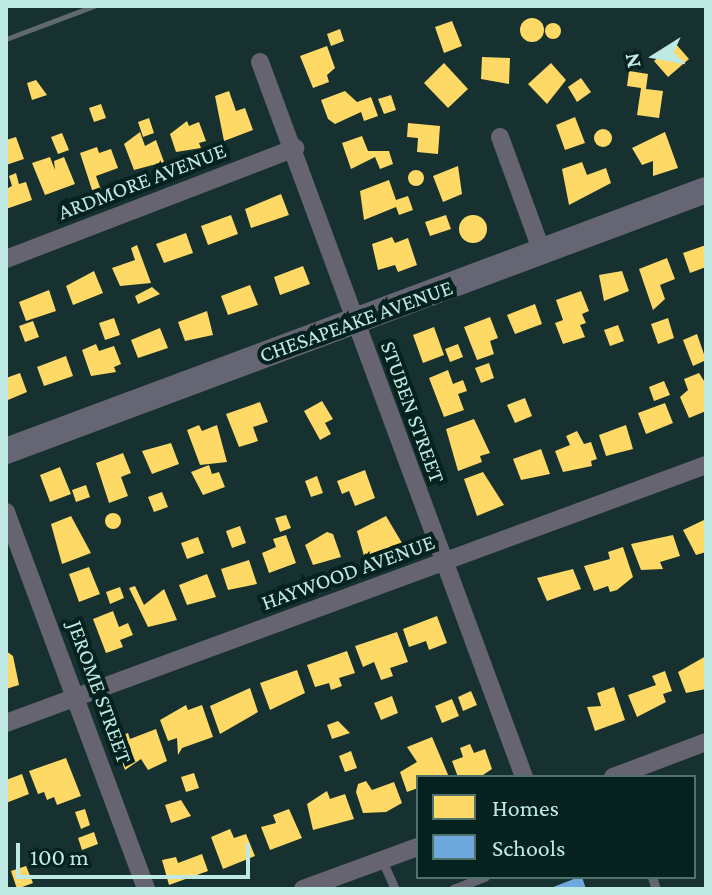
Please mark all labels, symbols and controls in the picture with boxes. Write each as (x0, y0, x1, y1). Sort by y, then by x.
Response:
north arrow (616, 16, 696, 96)
text: N (618, 51, 646, 70)
street label: ARDMORE AVENUE (54, 137, 230, 225)
street label: CHESAPEAKE AVENUE (256, 274, 456, 368)
street label: STUBEN STREET (375, 337, 451, 487)
street label: HAYWOOD AVENUE (258, 528, 438, 616)
street label: JEROME STREET (62, 617, 138, 767)
legend (416, 775, 696, 879)
text: Homes (492, 794, 559, 821)
scale bar (20, 827, 254, 877)
text: Schools (492, 834, 566, 861)
text: 100 m (30, 843, 89, 870)

